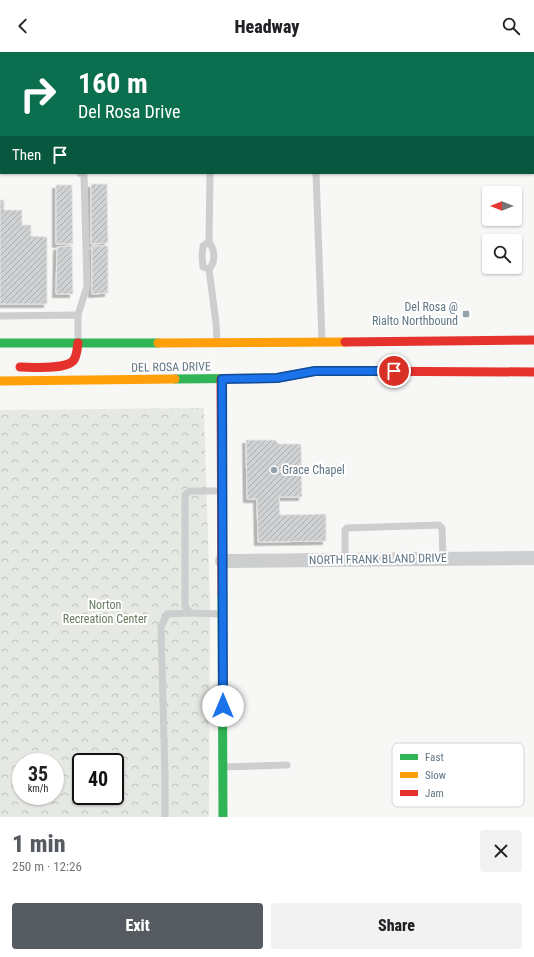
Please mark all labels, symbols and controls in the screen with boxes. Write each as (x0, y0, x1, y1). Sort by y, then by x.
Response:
icon: back (12, 15, 34, 37)
icon: search (500, 15, 522, 37)
text: Headway (235, 16, 299, 37)
text: 160 m (78, 67, 148, 100)
icon: right (12, 68, 64, 120)
text: Del Rosa Drive (78, 101, 180, 122)
icon: arrive (49, 144, 71, 166)
text: Then (12, 146, 41, 164)
north arrow (482, 186, 522, 226)
map controls (482, 186, 522, 274)
button: search (482, 234, 522, 274)
place label: Del Rosa @ Rialto Northbound (372, 300, 458, 328)
marker: Del Rosa @ Rialto Northbound (461, 309, 471, 319)
pin (377, 354, 411, 388)
street label: DEL ROSA DRIVE (131, 359, 211, 375)
icon: arrive (383, 360, 405, 382)
place label: Grace Chapel (282, 463, 345, 477)
marker: Grace Chapel (269, 465, 279, 475)
street label: NORTH FRANK BLAND DRIVE (309, 551, 447, 567)
park label: Norton Recreation Center (63, 598, 148, 626)
position arrow (202, 685, 244, 727)
legend (392, 743, 524, 807)
text: Fast (425, 751, 444, 764)
speed limit sign: 40 (72, 753, 124, 805)
text: 35 (28, 762, 48, 786)
text: Slow (425, 769, 446, 782)
text: km/h (28, 783, 48, 794)
text: Jam (425, 787, 444, 800)
text: 1 min (12, 830, 66, 858)
button: close (480, 830, 522, 872)
text: 250 m · 12:26 (12, 859, 82, 874)
button: Exit (12, 903, 263, 949)
button: Share (271, 903, 522, 949)

